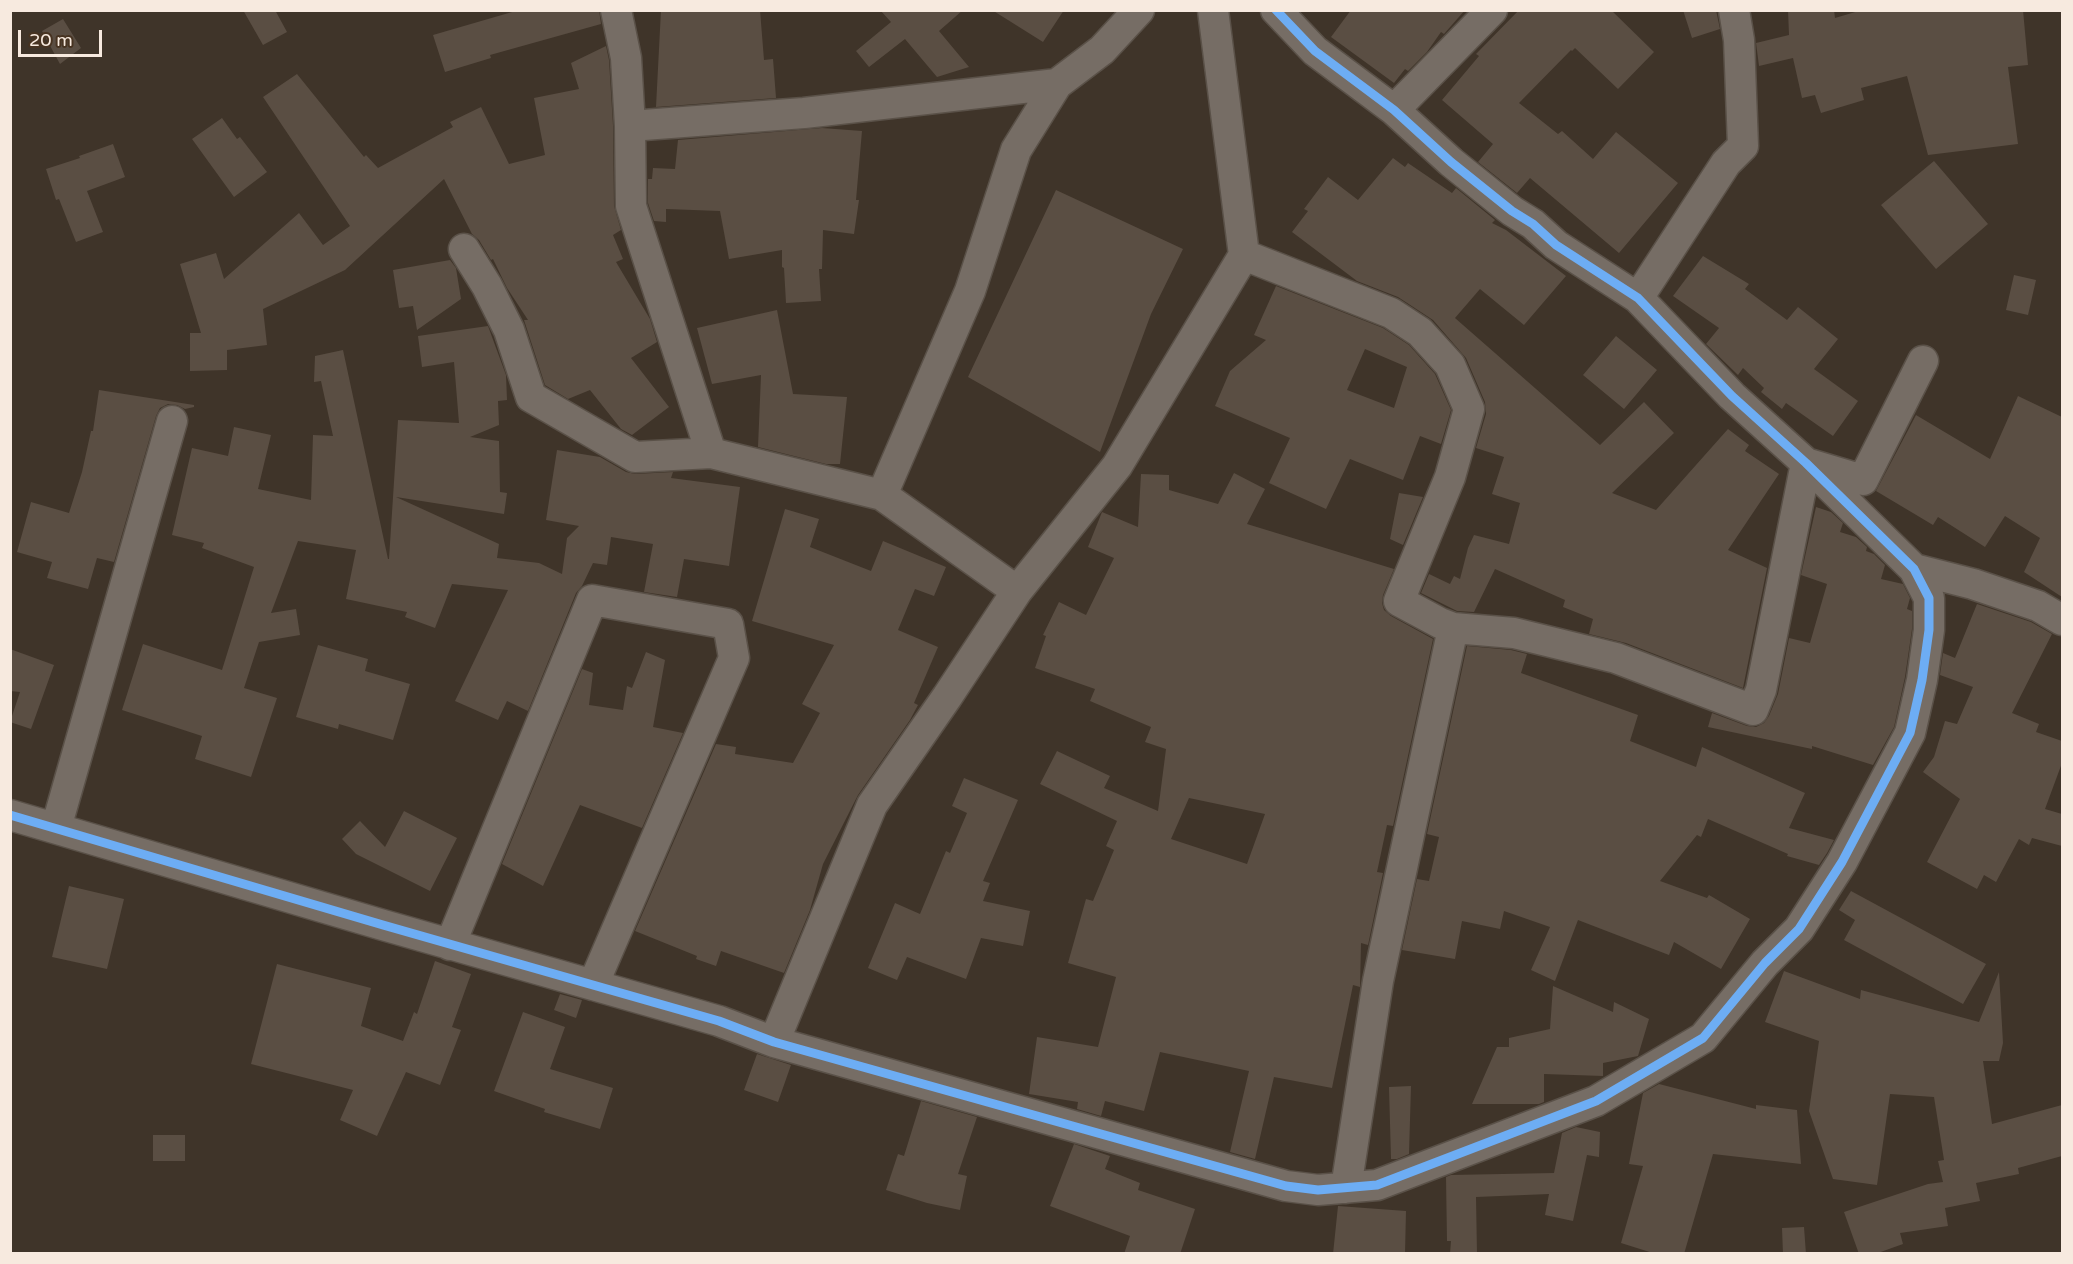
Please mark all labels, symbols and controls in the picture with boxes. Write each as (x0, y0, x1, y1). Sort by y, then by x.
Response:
scale bar (21, 18, 105, 56)
text: 20 m (29, 29, 73, 51)

